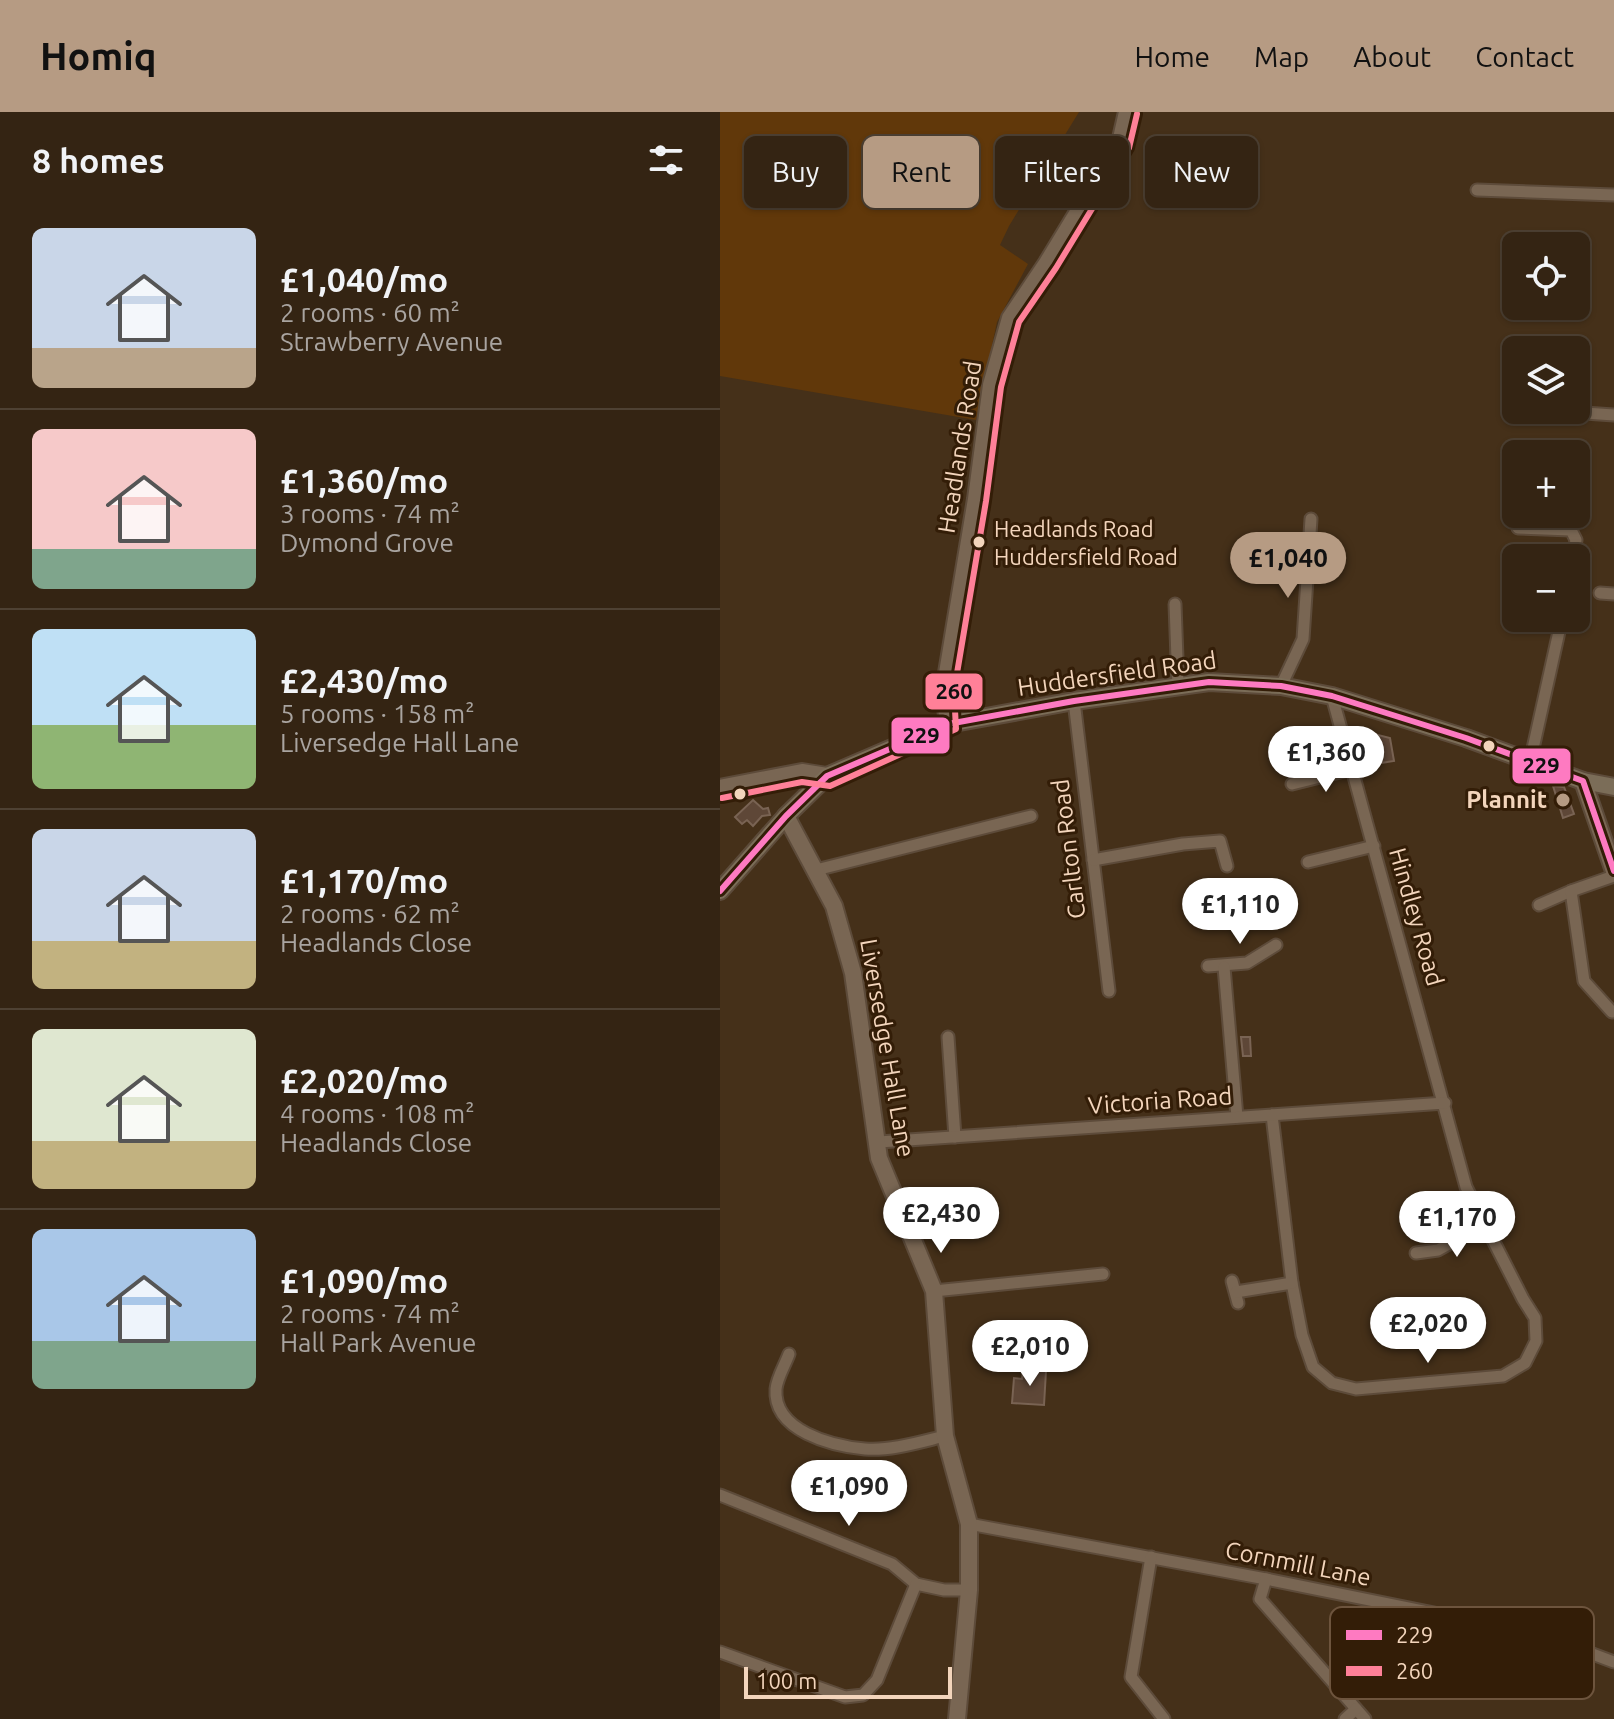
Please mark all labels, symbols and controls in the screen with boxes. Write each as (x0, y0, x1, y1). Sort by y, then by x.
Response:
text: Homiq (40, 35, 157, 77)
text: Home (1135, 41, 1210, 72)
text: Map (1254, 41, 1309, 72)
text: About (1353, 41, 1431, 72)
text: Contact (1475, 41, 1574, 72)
chip: Buy (744, 136, 847, 208)
chip: Rent (863, 136, 979, 208)
chip: Filters (995, 136, 1129, 208)
chip: New (1145, 136, 1258, 208)
icon: filters (644, 138, 688, 182)
text: 8 homes (32, 141, 165, 179)
map controls (1502, 232, 1590, 632)
button: locate (1502, 232, 1590, 320)
icon: home (96, 260, 192, 356)
text: £1,040/mo (280, 260, 448, 298)
text: 2 rooms · 60 m² (280, 298, 460, 327)
text: Strawberry Avenue (280, 327, 503, 356)
button: layers (1502, 336, 1590, 424)
street label: Headlands Road (933, 359, 986, 535)
button: + (1502, 440, 1590, 528)
icon: home (96, 461, 192, 557)
text: £1,360/mo (280, 461, 448, 499)
text: 3 rooms · 74 m² (280, 499, 460, 528)
place label: Headlands Road Huddersfield Road (994, 516, 1178, 569)
text: Dymond Grove (280, 528, 454, 557)
pin: £1,040 (1223, 532, 1353, 600)
marker: Headlands Road Huddersfield Road (971, 534, 987, 550)
text: £1,040 (1248, 543, 1328, 572)
button: − (1502, 544, 1590, 632)
street label: Huddersfield Road (1016, 646, 1218, 701)
icon: home (96, 661, 192, 757)
text: £2,430/mo (280, 661, 448, 699)
line badge: 260 (924, 672, 984, 711)
text: 260 (935, 678, 973, 703)
text: 5 rooms · 158 m² (280, 699, 475, 728)
line badge: 229 (890, 716, 951, 755)
text: 229 (902, 722, 940, 747)
pin: £1,360 (1261, 726, 1391, 794)
text: Liversedge Hall Lane (280, 728, 519, 757)
text: £1,360 (1286, 737, 1366, 766)
unlabelled marker (1481, 738, 1497, 754)
line badge: 229 (1511, 747, 1572, 785)
text: 229 (1522, 752, 1560, 777)
street label: Carlton Road (1047, 778, 1090, 920)
unlabelled marker (732, 786, 748, 802)
place label: Plannit (1466, 786, 1547, 813)
marker: Plannit (1554, 791, 1572, 809)
street label: Hindley Road (1384, 845, 1449, 989)
icon: home (96, 861, 192, 957)
text: £1,170/mo (280, 861, 448, 899)
pin: £1,110 (1175, 878, 1305, 946)
text: £1,110 (1200, 889, 1280, 918)
text: 2 rooms · 62 m² (280, 899, 460, 928)
text: Headlands Close (280, 928, 472, 957)
street label: Liversedge Hall Lane (855, 937, 920, 1159)
icon: home (96, 1061, 192, 1157)
text: £2,020/mo (280, 1061, 448, 1099)
street label: Victoria Road (1087, 1082, 1233, 1119)
text: 4 rooms · 108 m² (280, 1099, 475, 1128)
text: Headlands Close (280, 1128, 472, 1157)
pin: £2,430 (876, 1187, 1006, 1255)
pin: £1,170 (1392, 1191, 1522, 1259)
text: £2,430 (901, 1198, 981, 1227)
text: £1,170 (1417, 1202, 1497, 1231)
icon: home (96, 1261, 192, 1357)
text: £1,090/mo (280, 1261, 448, 1299)
pin: £2,020 (1363, 1297, 1493, 1365)
text: 2 rooms · 74 m² (280, 1299, 460, 1328)
text: £2,020 (1388, 1308, 1468, 1337)
pin: £2,010 (965, 1320, 1095, 1388)
text: Hall Park Avenue (280, 1328, 476, 1357)
text: £2,010 (990, 1331, 1070, 1360)
pin: £1,090 (784, 1460, 914, 1528)
text: £1,090 (809, 1471, 889, 1500)
street label: Cornmill Lane (1223, 1536, 1373, 1591)
legend (1330, 1607, 1594, 1699)
text: 229 (1396, 1622, 1433, 1647)
text: 260 (1396, 1658, 1433, 1683)
scale bar (744, 1663, 952, 1699)
text: 100 m (756, 1668, 817, 1693)

